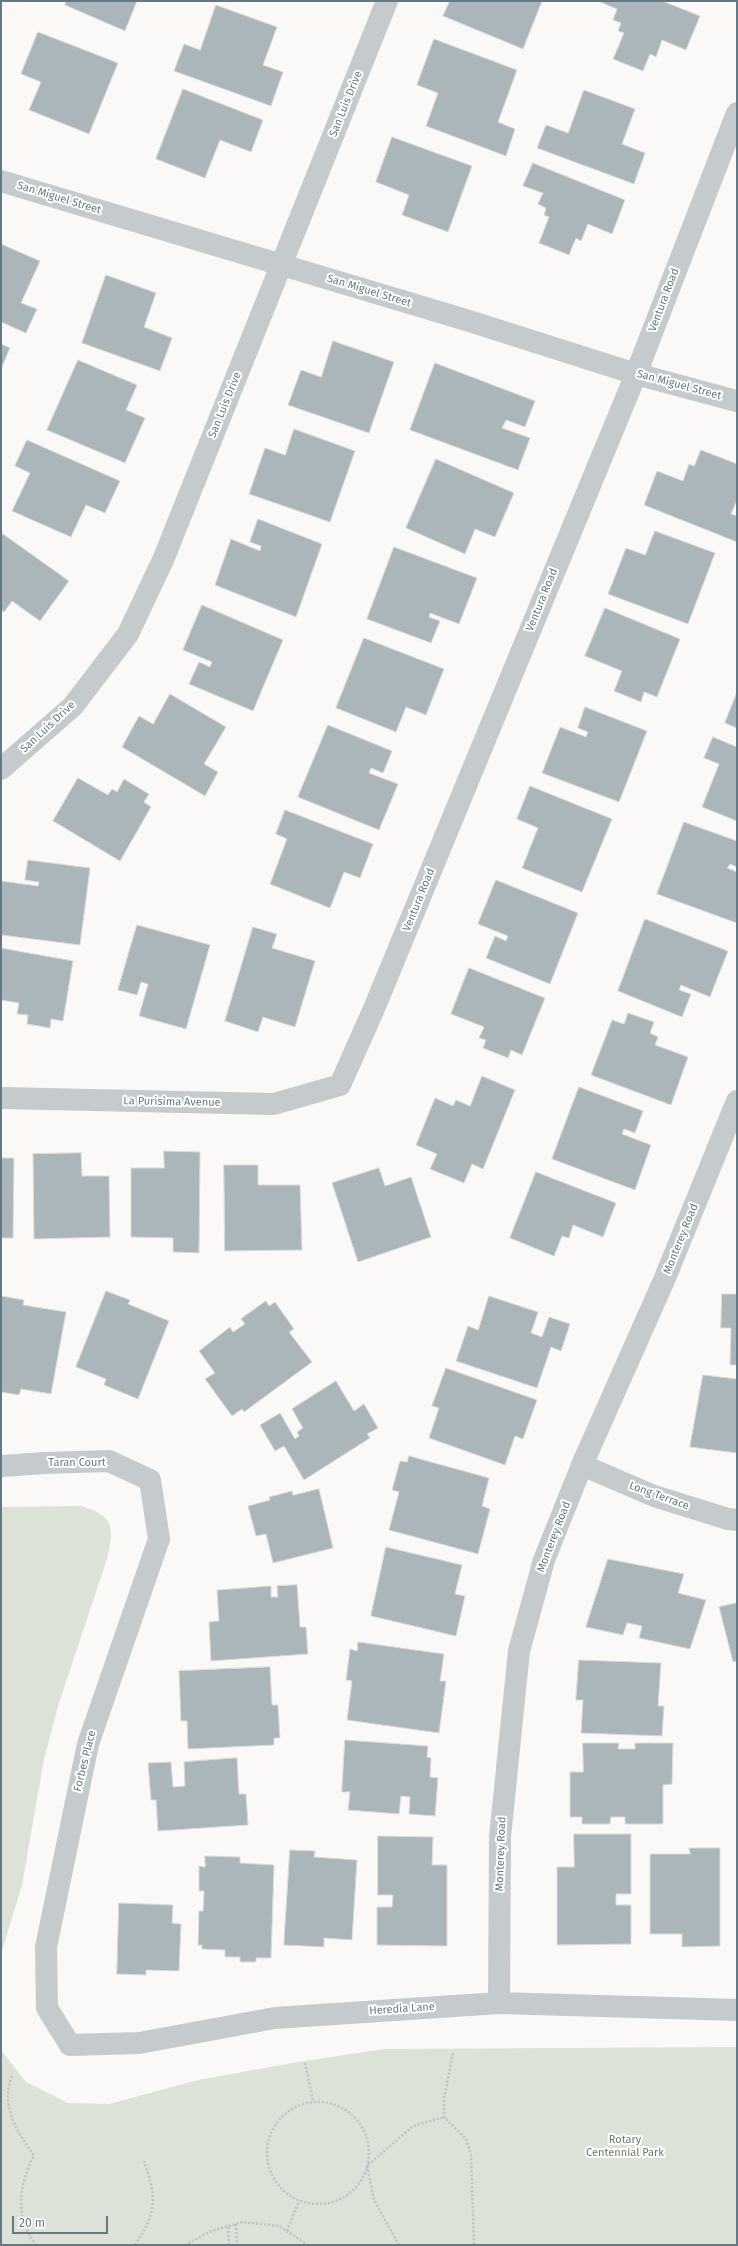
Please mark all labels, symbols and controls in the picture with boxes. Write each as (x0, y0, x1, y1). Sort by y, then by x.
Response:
street label: San Luis Drive (327, 69, 365, 139)
street label: San Miguel Street (15, 179, 103, 217)
street label: Ventura Road (646, 266, 682, 334)
street label: San Miguel Street (325, 272, 413, 310)
street label: San Miguel Street (635, 367, 723, 403)
street label: San Luis Drive (206, 370, 244, 440)
street label: Ventura Road (523, 567, 561, 633)
street label: San Luis Drive (18, 698, 78, 756)
street label: Ventura Road (400, 867, 438, 933)
street label: La Purisima Avenue (123, 1095, 221, 1109)
street label: Monterey Road (661, 1202, 701, 1276)
street label: Taran Court (48, 1456, 106, 1470)
street label: Long Terrace (627, 1479, 691, 1513)
street label: Monterey Road (534, 1500, 574, 1574)
street label: Forbes Place (71, 1729, 99, 1793)
street label: Monterey Road (493, 1816, 509, 1892)
street label: Heredia Lane (369, 2000, 435, 2018)
park label: Rotary Centennial Park (586, 2133, 664, 2159)
scale bar (14, 2208, 110, 2234)
text: 20 m (19, 2216, 45, 2230)

